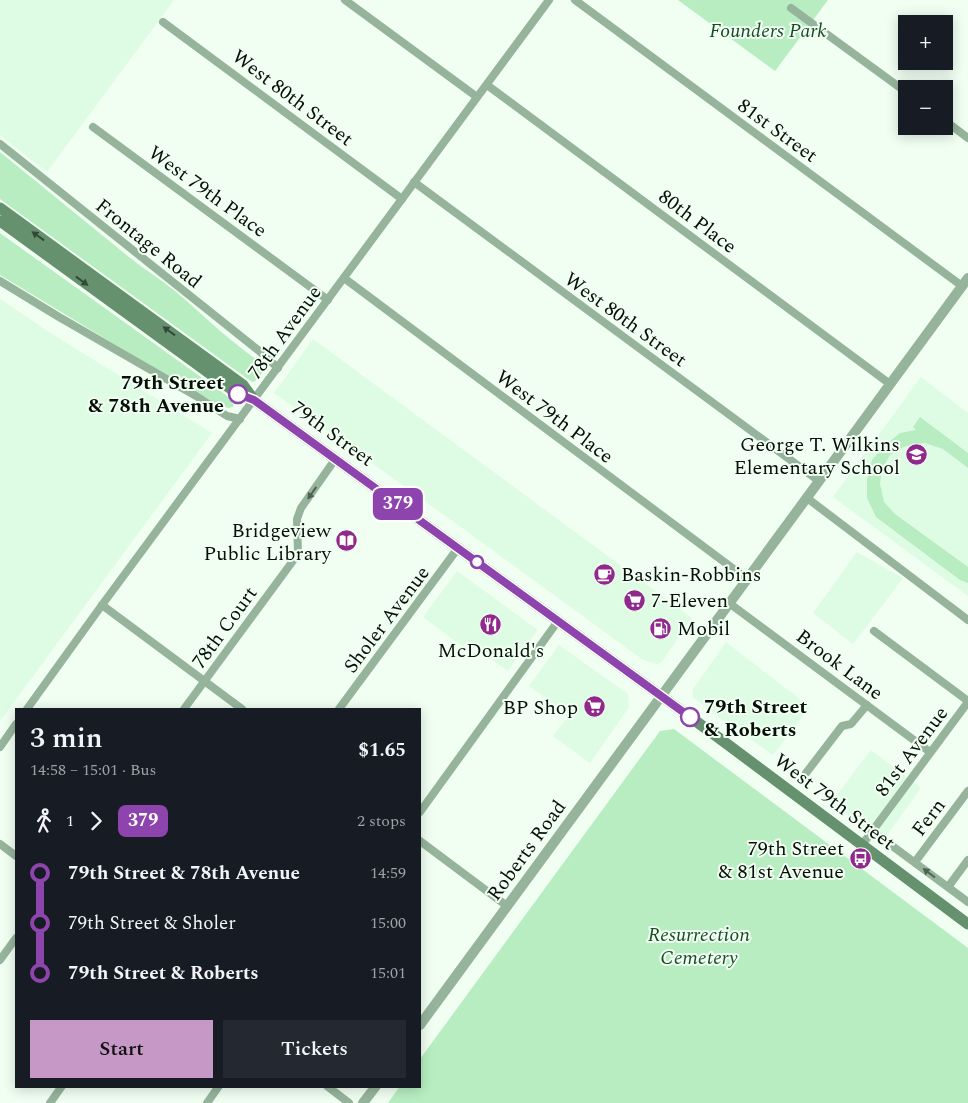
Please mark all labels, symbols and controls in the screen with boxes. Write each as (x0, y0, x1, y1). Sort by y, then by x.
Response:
map controls (898, 15, 953, 135)
button: + (898, 15, 953, 70)
park label: Founders Park (709, 16, 827, 46)
street label: West 80th Street (225, 42, 360, 154)
button: − (898, 80, 953, 135)
street label: 81st Street (731, 91, 824, 170)
street label: West 79th Place (142, 138, 273, 245)
street label: 80th Place (652, 182, 743, 261)
street label: Frontage Road (89, 191, 208, 296)
one-way arrow (31, 231, 45, 241)
street label: West 80th Street (558, 265, 693, 375)
one-way arrow (75, 276, 89, 286)
street label: 78th Avenue (240, 279, 329, 386)
one-way arrow (163, 326, 176, 336)
street label: West 79th Place (489, 362, 620, 471)
place label: 79th Street & 78th Avenue (88, 368, 224, 421)
marker: 79th Street & 78th Avenue (228, 384, 248, 404)
street label: 79th Street (285, 393, 380, 474)
place label: George T. Wilkins Elementary School (734, 430, 900, 483)
school or university icon: George T. Wilkins Elementary School (904, 443, 928, 467)
one-way arrow (306, 486, 317, 499)
line badge: 379 (369, 488, 427, 520)
text: 379 (383, 490, 413, 517)
place label: Bridgeview Public Library (204, 516, 332, 569)
library icon: Bridgeview Public Library (335, 529, 359, 553)
unlabelled marker (470, 555, 484, 569)
street label: Sholer Avenue (336, 560, 437, 680)
place label: Baskin-Robbins (621, 560, 762, 590)
cafe icon: Baskin-Robbins (593, 562, 617, 586)
street label: 78th Court (185, 580, 265, 675)
place label: 7-Eleven (651, 586, 728, 616)
supermarket icon: 7-Eleven (623, 588, 647, 612)
restaurant icon: McDonald's (479, 612, 503, 636)
place label: Mobil (677, 614, 730, 644)
fuel station icon: Mobil (649, 616, 673, 640)
street label: Brook Lane (789, 622, 889, 708)
place label: McDonald's (438, 636, 544, 666)
place label: 79th Street & Roberts (704, 692, 807, 745)
place label: BP Shop (503, 693, 578, 723)
supermarket icon: BP Shop (582, 695, 606, 719)
street label: 81st Avenue (868, 700, 956, 803)
marker: 79th Street & Roberts (680, 707, 700, 727)
text: 3 min (30, 717, 103, 760)
text: $1.65 (358, 736, 406, 765)
street label: West 79th Street (767, 746, 902, 858)
text: 14:58 – 15:01 · Bus (30, 758, 156, 782)
street label: Fern (904, 792, 953, 843)
street label: Roberts Road (480, 794, 574, 907)
icon: walk (30, 807, 58, 835)
icon: forward (82, 807, 110, 835)
text: 379 (128, 807, 158, 834)
text: 1 (66, 809, 74, 833)
text: 2 stops (357, 809, 406, 833)
place label: 79th Street & 81st Avenue (719, 834, 844, 887)
bus stop icon: 79th Street & 81st Avenue (848, 847, 872, 871)
text: 79th Street & 78th Avenue (68, 859, 300, 888)
text: 14:59 (370, 861, 406, 885)
one-way arrow (922, 868, 936, 878)
text: 79th Street & Sholer (68, 909, 236, 938)
text: 15:00 (370, 911, 406, 935)
park label: Resurrection Cemetery (648, 920, 751, 973)
text: 79th Street & Roberts (68, 959, 259, 988)
text: 15:01 (370, 961, 406, 985)
button: Start (30, 1020, 213, 1078)
button: Tickets (223, 1020, 406, 1078)

